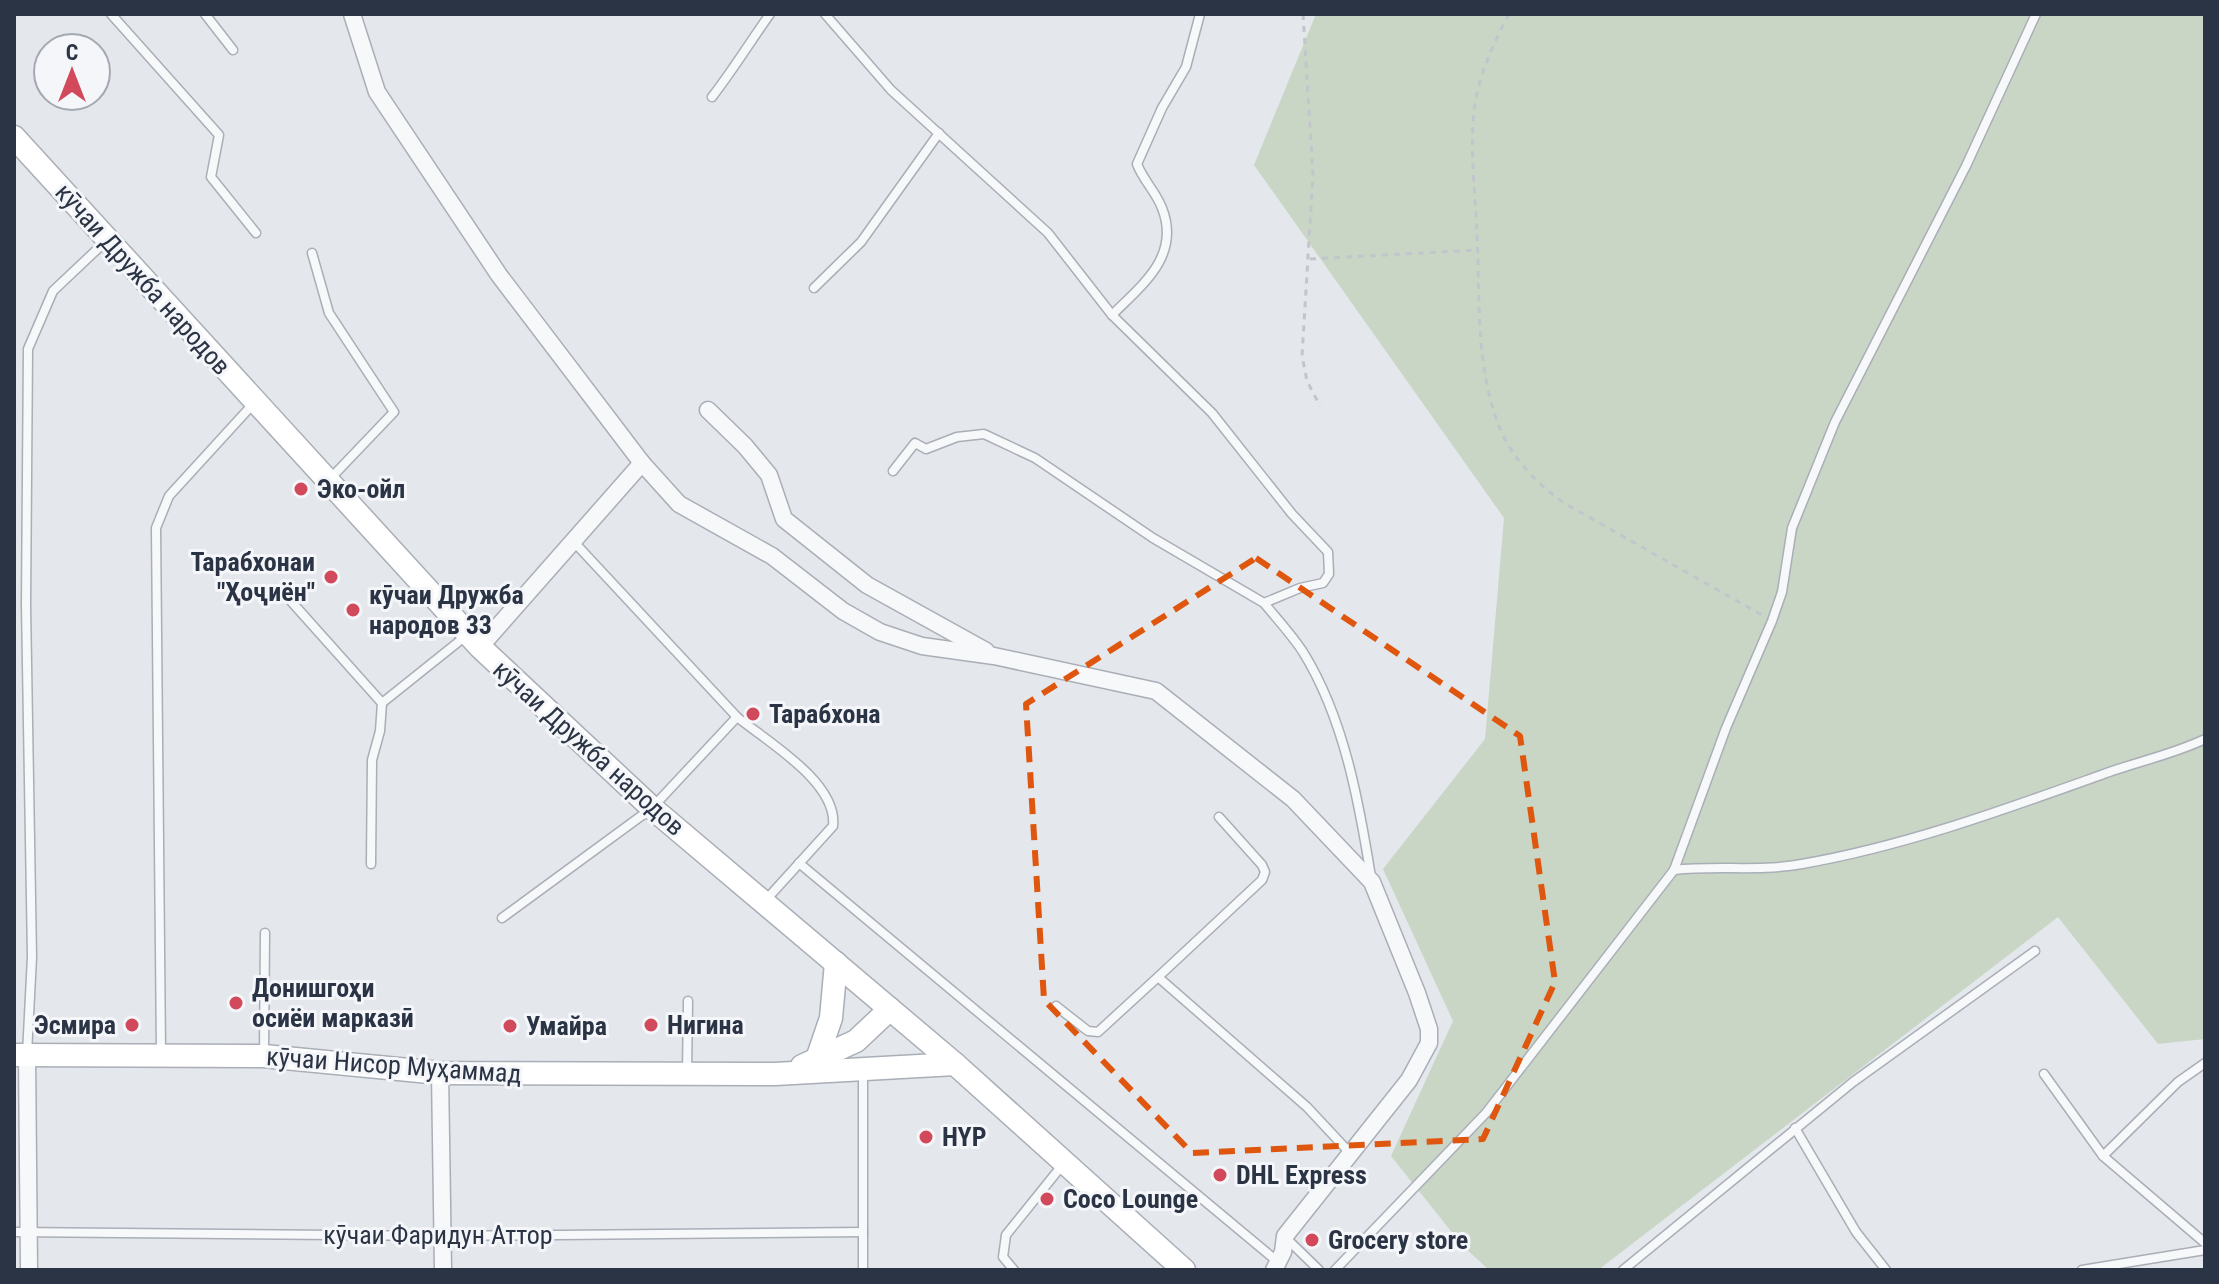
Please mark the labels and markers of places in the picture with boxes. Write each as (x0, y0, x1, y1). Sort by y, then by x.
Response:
place label: Эко-ойл (317, 474, 405, 504)
marker: Эко-ойл (292, 480, 310, 498)
place label: Тарабхонаи "Ҳоҷиён" (190, 547, 315, 607)
marker: Тарабхонаи "Ҳоҷиён" (322, 568, 340, 586)
place label: кӯчаи Дружба народов 33 (369, 580, 524, 640)
marker: кӯчаи Дружба народов 33 (344, 601, 362, 619)
place label: Тарабхона (769, 699, 881, 729)
marker: Тарабхона (744, 705, 762, 723)
place label: Донишгоҳи осиёи марказӣ (252, 973, 414, 1033)
marker: Донишгоҳи осиёи марказӣ (227, 994, 245, 1012)
place label: Эсмира (34, 1010, 116, 1040)
place label: Нигина (667, 1010, 744, 1040)
place label: Умайра (526, 1011, 607, 1041)
marker: Эсмира (123, 1016, 141, 1034)
marker: Нигина (642, 1016, 660, 1034)
marker: Умайра (501, 1017, 519, 1035)
place label: HYP (942, 1122, 986, 1152)
marker: HYP (917, 1128, 935, 1146)
place label: DHL Express (1236, 1160, 1367, 1190)
marker: DHL Express (1211, 1166, 1229, 1184)
place label: Coco Lounge (1063, 1184, 1198, 1214)
marker: Coco Lounge (1038, 1190, 1056, 1208)
place label: Grocery store (1328, 1225, 1468, 1255)
marker: Grocery store (1303, 1231, 1321, 1249)

